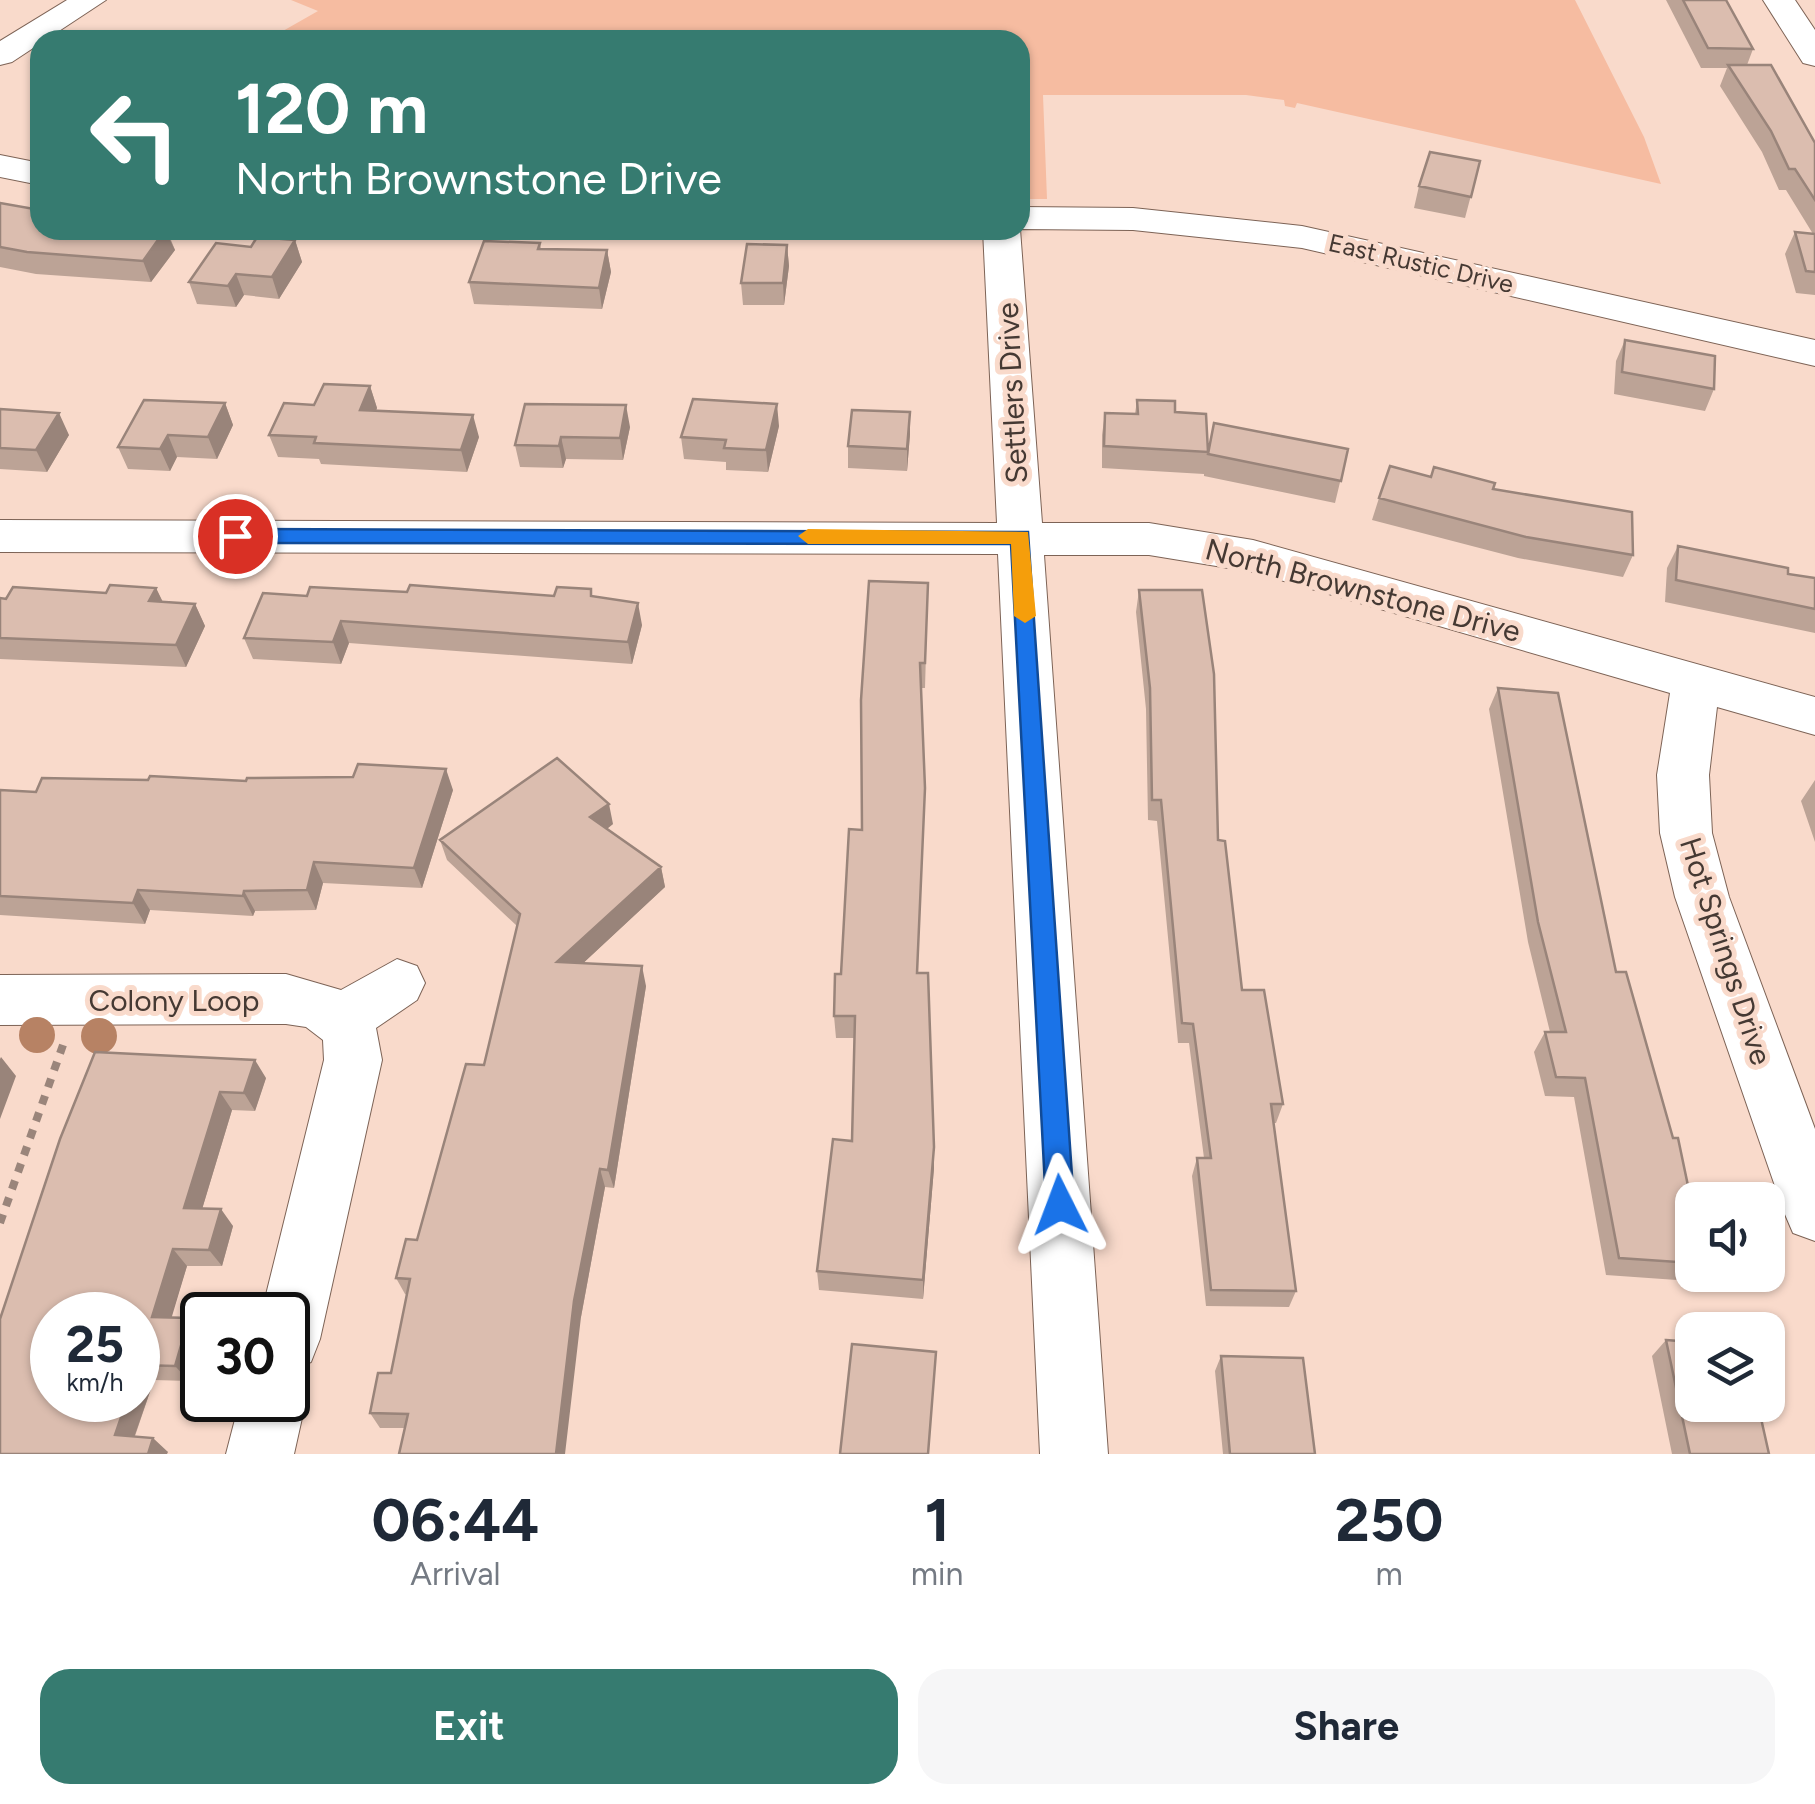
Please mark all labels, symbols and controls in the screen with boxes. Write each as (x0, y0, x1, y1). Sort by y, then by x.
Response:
text: 120 m (235, 66, 428, 151)
icon: left (70, 70, 200, 200)
text: North Brownstone Drive (235, 151, 722, 205)
street label: East Rustic Drive (1326, 227, 1516, 299)
street label: Settlers Drive (989, 301, 1035, 485)
pin (193, 494, 278, 579)
icon: arrive (208, 509, 263, 564)
street label: North Brownstone Drive (1201, 530, 1525, 650)
street label: Hot Springs Drive (1672, 833, 1780, 1069)
street label: Colony Loop (89, 982, 259, 1019)
position arrow (1008, 1153, 1112, 1257)
map controls (1675, 1182, 1785, 1422)
button: sound (1675, 1182, 1785, 1292)
speed limit sign: 30 (180, 1292, 310, 1422)
button: layers (1675, 1312, 1785, 1422)
text: 25 (66, 1314, 124, 1375)
text: km/h (66, 1367, 124, 1397)
text: 06:44 (372, 1484, 539, 1556)
text: 1 (924, 1484, 950, 1556)
text: 250 (1335, 1484, 1443, 1556)
text: Arrival (410, 1555, 501, 1593)
text: min (911, 1555, 963, 1593)
text: m (1376, 1555, 1403, 1593)
button: Exit (40, 1669, 898, 1784)
button: Share (918, 1669, 1775, 1784)

